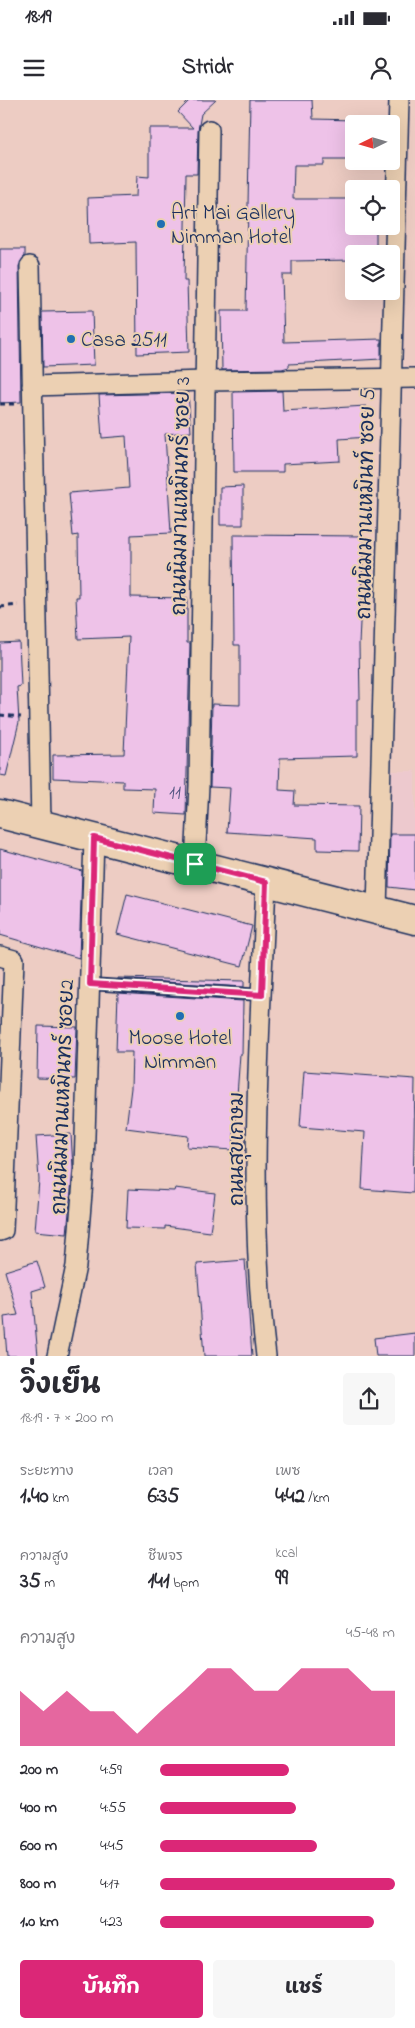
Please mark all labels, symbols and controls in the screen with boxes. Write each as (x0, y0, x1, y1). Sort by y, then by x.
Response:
text: 18:19 (25, 4, 52, 31)
text: Stridr (182, 52, 233, 84)
icon: menu (20, 54, 48, 82)
icon: person (367, 54, 395, 82)
north arrow (345, 115, 400, 170)
map controls (345, 115, 400, 300)
button: locate (345, 180, 400, 235)
place label: Art Mai Gallery Nimman Hotel (171, 199, 295, 253)
marker: Art Mai Gallery Nimman Hotel (155, 218, 167, 230)
button: layers (345, 245, 400, 300)
place label: Casa 2511 (81, 326, 167, 356)
marker: Casa 2511 (65, 333, 77, 345)
street label: ถนนนิมมานเหมินทร์ ซอย 3 (165, 376, 199, 616)
street label: ถนนนิมมานเหมินท์ ซอย 5 (350, 388, 384, 620)
house number: 11 (169, 780, 181, 807)
pin (174, 843, 216, 885)
icon: arrive (181, 850, 209, 878)
street label: ถนนนิมมานเหมินทร์ ซอย2 (45, 979, 83, 1215)
marker: Moose Hotel Nimman (174, 1010, 186, 1022)
place label: Moose Hotel Nimman (128, 1024, 232, 1078)
street label: ถนนสุขเกษม (223, 1092, 253, 1206)
text: วิ่งเย็น (20, 1366, 101, 1407)
button: share (343, 1373, 395, 1425)
text: 18:19 · 7 × 200 m (20, 1406, 113, 1430)
text: ระยะทาง (20, 1461, 73, 1482)
text: เวลา (148, 1461, 174, 1482)
text: เพซ (275, 1461, 300, 1482)
text: 1.40 (20, 1482, 49, 1512)
text: 6:35 (148, 1482, 179, 1512)
text: 4:42 (275, 1482, 305, 1512)
text: km (49, 1488, 69, 1509)
text: /km (305, 1488, 330, 1509)
text: kcal (275, 1543, 298, 1564)
text: ความสูง (20, 1546, 68, 1567)
text: ชีพจร (148, 1546, 183, 1567)
text: 99 (275, 1564, 288, 1594)
text: 35 (20, 1567, 41, 1597)
text: 141 (148, 1567, 170, 1597)
text: m (41, 1573, 55, 1594)
text: bpm (170, 1573, 199, 1594)
text: 45–48 m (346, 1621, 395, 1645)
text: ความสูง (20, 1627, 75, 1651)
text: 200 m (20, 1758, 58, 1782)
text: 4:59 (100, 1758, 122, 1782)
text: 400 m (20, 1796, 57, 1820)
text: 4:55 (100, 1796, 126, 1820)
text: 600 m (20, 1834, 57, 1858)
text: 4:45 (100, 1834, 124, 1858)
text: 800 m (20, 1872, 56, 1896)
text: 4:17 (100, 1872, 120, 1896)
text: 1.0 km (20, 1910, 59, 1934)
text: 4:23 (100, 1910, 123, 1934)
button: บันทึก (20, 1960, 203, 2018)
button: แชร์ (213, 1960, 395, 2018)

